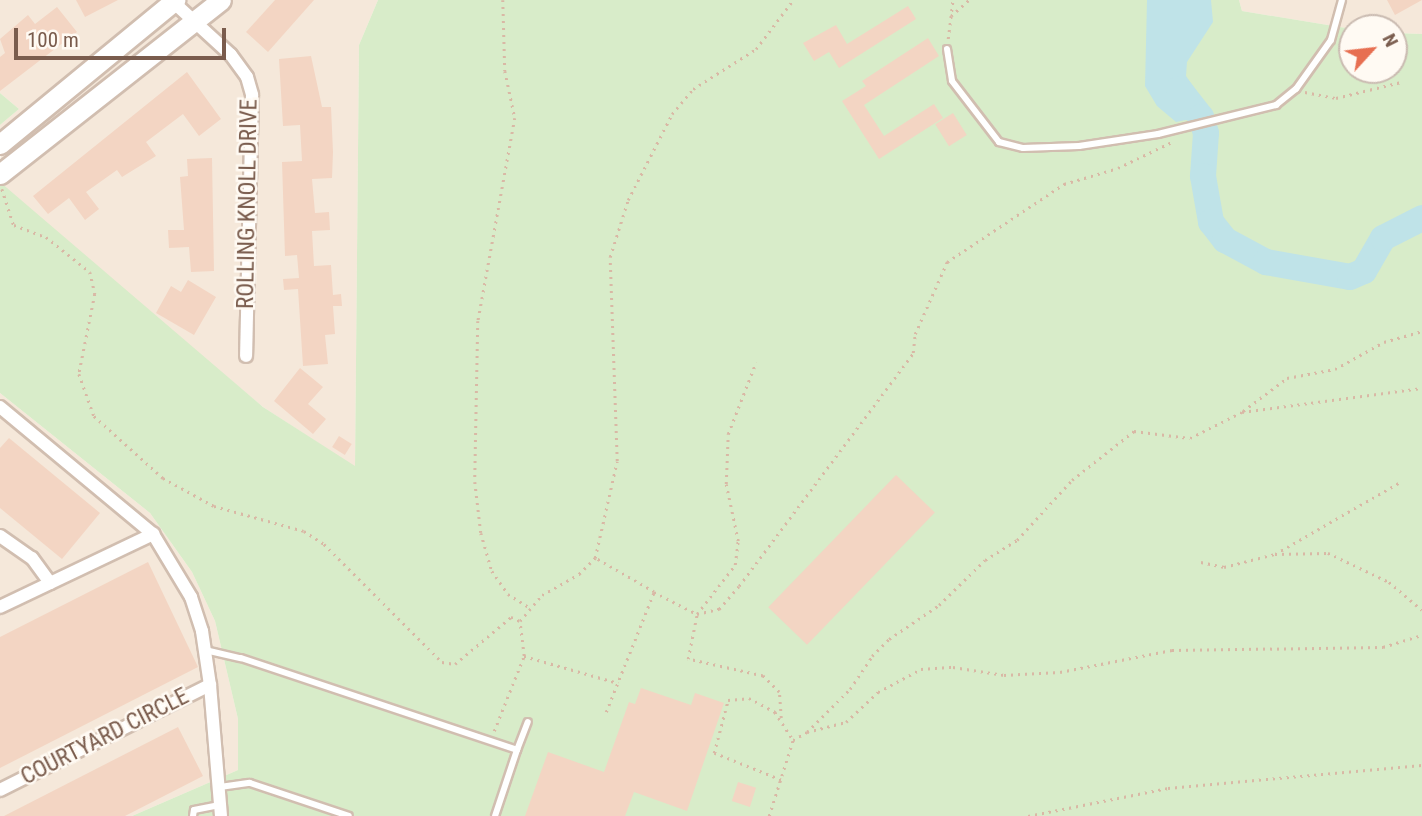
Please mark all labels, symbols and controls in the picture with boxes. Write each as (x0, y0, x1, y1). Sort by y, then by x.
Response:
scale bar (18, 14, 229, 58)
north arrow (1338, 14, 1408, 84)
text: 100 m (27, 28, 79, 52)
text: N (1377, 30, 1403, 51)
street label: ROLLING KNOLL DRIVE (232, 99, 264, 309)
street label: COURTYARD CIRCLE (17, 683, 193, 791)

